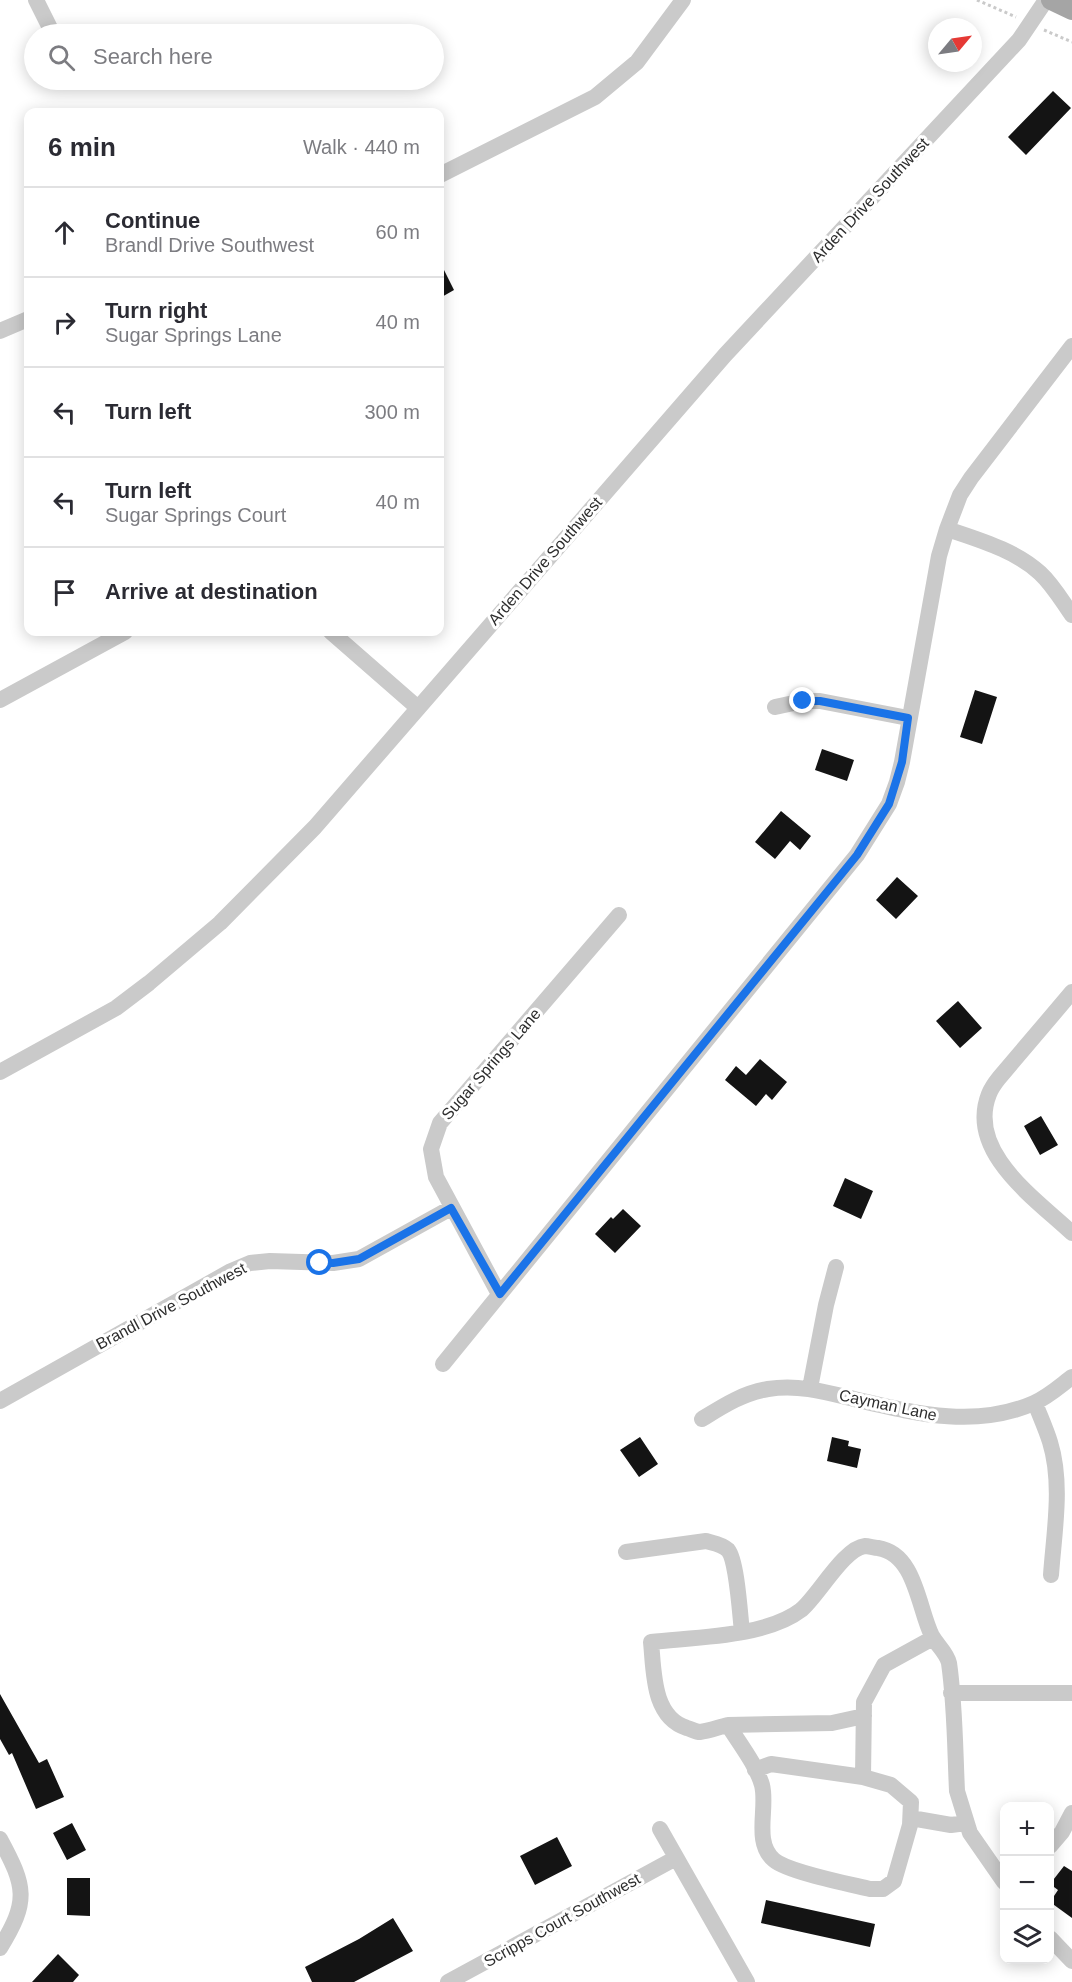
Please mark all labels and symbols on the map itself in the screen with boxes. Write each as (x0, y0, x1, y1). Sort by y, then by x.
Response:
north arrow (928, 18, 982, 72)
street label: Arden Drive Southwest (808, 134, 932, 266)
street label: Arden Drive Southwest (485, 493, 605, 628)
route end (789, 687, 815, 713)
street label: Sugar Springs Lane (438, 1005, 544, 1123)
route start (306, 1249, 332, 1275)
street label: Brandl Drive Southwest (93, 1259, 249, 1353)
street label: Cayman Lane (838, 1386, 939, 1424)
street label: Scripps Court Southwest (481, 1870, 644, 1970)

